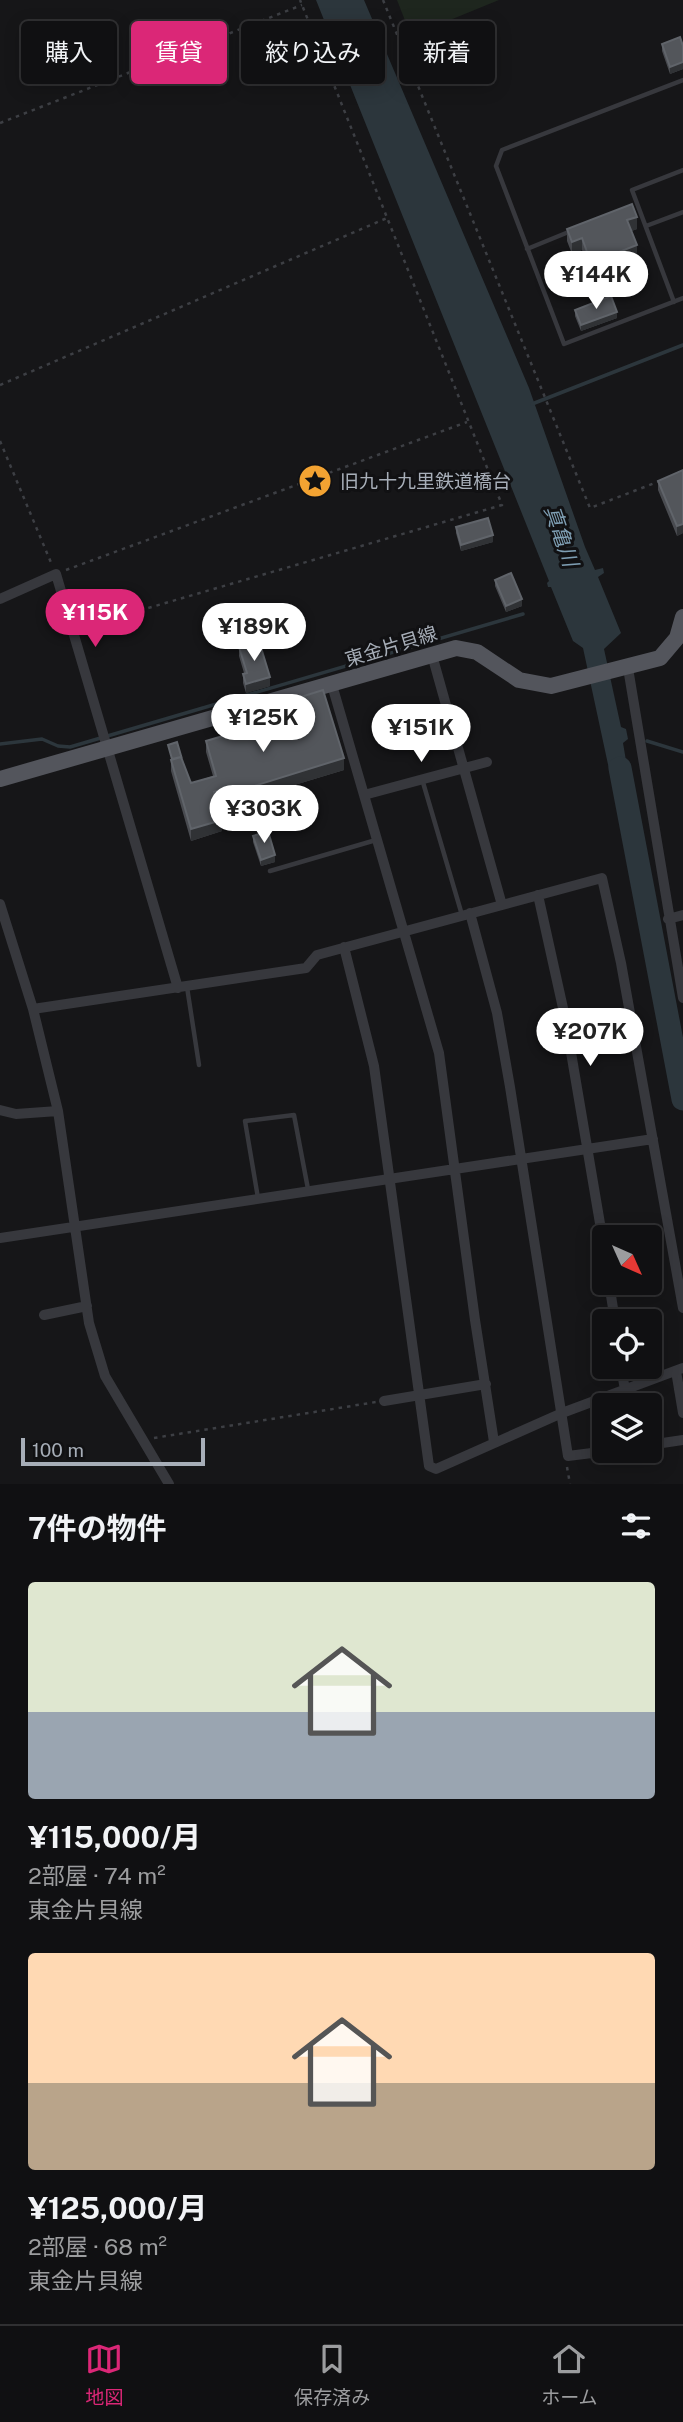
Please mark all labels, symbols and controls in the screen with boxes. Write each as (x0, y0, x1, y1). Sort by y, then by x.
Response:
chip: 購入 (21, 21, 117, 84)
chip: 賃貸 (131, 21, 227, 84)
chip: 絞り込み (241, 21, 385, 84)
chip: 新着 (399, 21, 495, 84)
pin: ¥144K (547, 252, 645, 311)
text: ¥144K (560, 260, 632, 287)
place icon: 旧九十九里鉄道橋台 (296, 462, 334, 500)
place label: 旧九十九里鉄道橋台 (340, 470, 511, 492)
water label: 真亀川 (539, 502, 584, 572)
pin: ¥115K (46, 590, 144, 649)
text: ¥115K (62, 598, 128, 625)
pin: ¥189K (205, 604, 303, 663)
text: ¥189K (218, 612, 290, 639)
street label: 東金片貝線 (342, 622, 440, 670)
pin: ¥125K (214, 694, 312, 754)
text: ¥125K (227, 703, 299, 730)
pin: ¥151K (372, 704, 470, 764)
text: ¥151K (388, 713, 454, 740)
pin: ¥303K (215, 786, 313, 845)
text: ¥303K (226, 794, 302, 821)
pin: ¥207K (541, 1009, 639, 1068)
text: ¥207K (552, 1017, 628, 1044)
north arrow (592, 1225, 662, 1295)
map controls (592, 1225, 662, 1463)
button: locate (592, 1309, 662, 1379)
button: layers (592, 1393, 662, 1463)
scale bar (21, 1435, 205, 1467)
text: 100 m (32, 1439, 84, 1461)
icon: filters (617, 1507, 655, 1545)
text: 7件の物件 (28, 1510, 167, 1546)
icon: home (279, 1628, 405, 1754)
text: ¥115,000/月 (28, 1819, 201, 1855)
text: 2部屋 · 74 m² (28, 1862, 166, 1889)
text: 東金片貝線 (28, 1896, 143, 1923)
icon: home (279, 1999, 405, 2125)
text: ¥125,000/月 (28, 2190, 207, 2226)
text: 2部屋 · 68 m² (28, 2233, 167, 2260)
text: 東金片貝線 (28, 2267, 143, 2294)
tab: 地図 (85, 2340, 123, 2409)
tab: 保存済み (294, 2340, 370, 2409)
tab: ホーム (541, 2340, 598, 2409)

